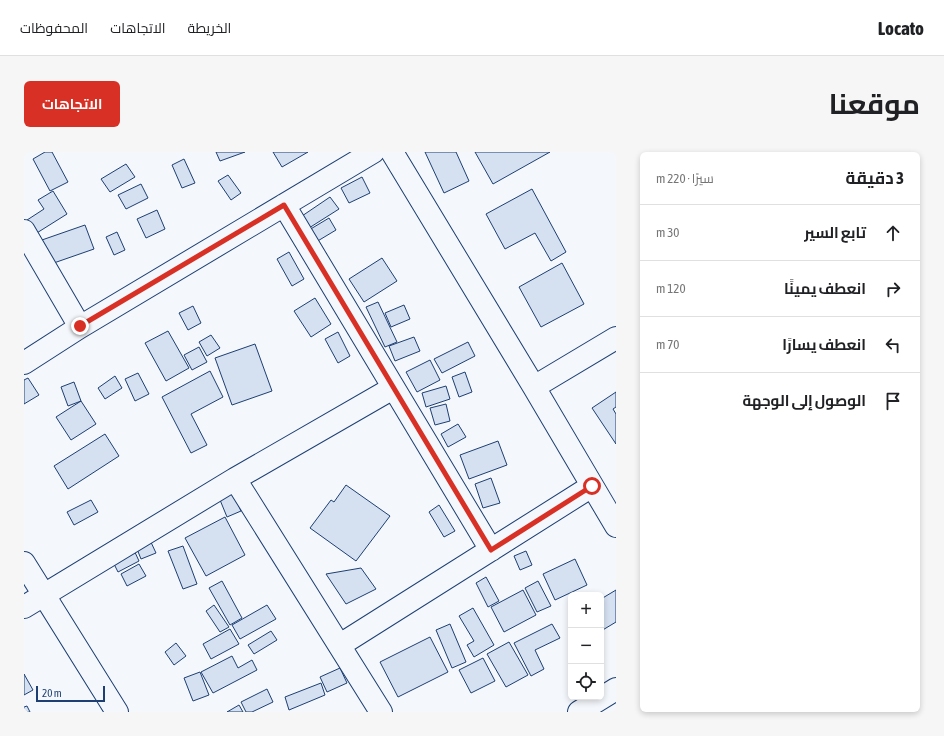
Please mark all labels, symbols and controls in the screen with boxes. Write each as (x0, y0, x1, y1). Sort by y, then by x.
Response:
text: Locato (878, 17, 924, 39)
text: المحفوظات (20, 20, 88, 36)
text: الاتجاهات (110, 20, 166, 36)
text: الخريطة (188, 20, 231, 36)
button: الاتجاهات (24, 81, 120, 127)
text: موقعنا (829, 88, 920, 120)
text: 3 دقيقة (846, 168, 904, 188)
text: سيرًا · 220 m (656, 171, 714, 186)
icon: ahead (882, 222, 904, 244)
text: تابع السير (804, 224, 866, 241)
text: 30 m (656, 225, 679, 240)
icon: right (882, 278, 904, 300)
text: انعطف يمينًا (784, 280, 866, 297)
text: 120 m (656, 281, 686, 296)
route end (71, 317, 89, 335)
icon: left (882, 334, 904, 356)
text: انعطف يسارًا (782, 336, 866, 353)
text: 70 m (656, 337, 679, 352)
icon: arrive (882, 390, 904, 412)
text: الوصول إلى الوجهة (742, 392, 866, 409)
route start (583, 477, 601, 495)
map controls (568, 592, 604, 700)
button: + (568, 592, 604, 628)
button: − (568, 628, 604, 664)
button: locate (568, 664, 604, 700)
scale bar (36, 684, 105, 703)
text: 20 m (42, 687, 62, 699)

